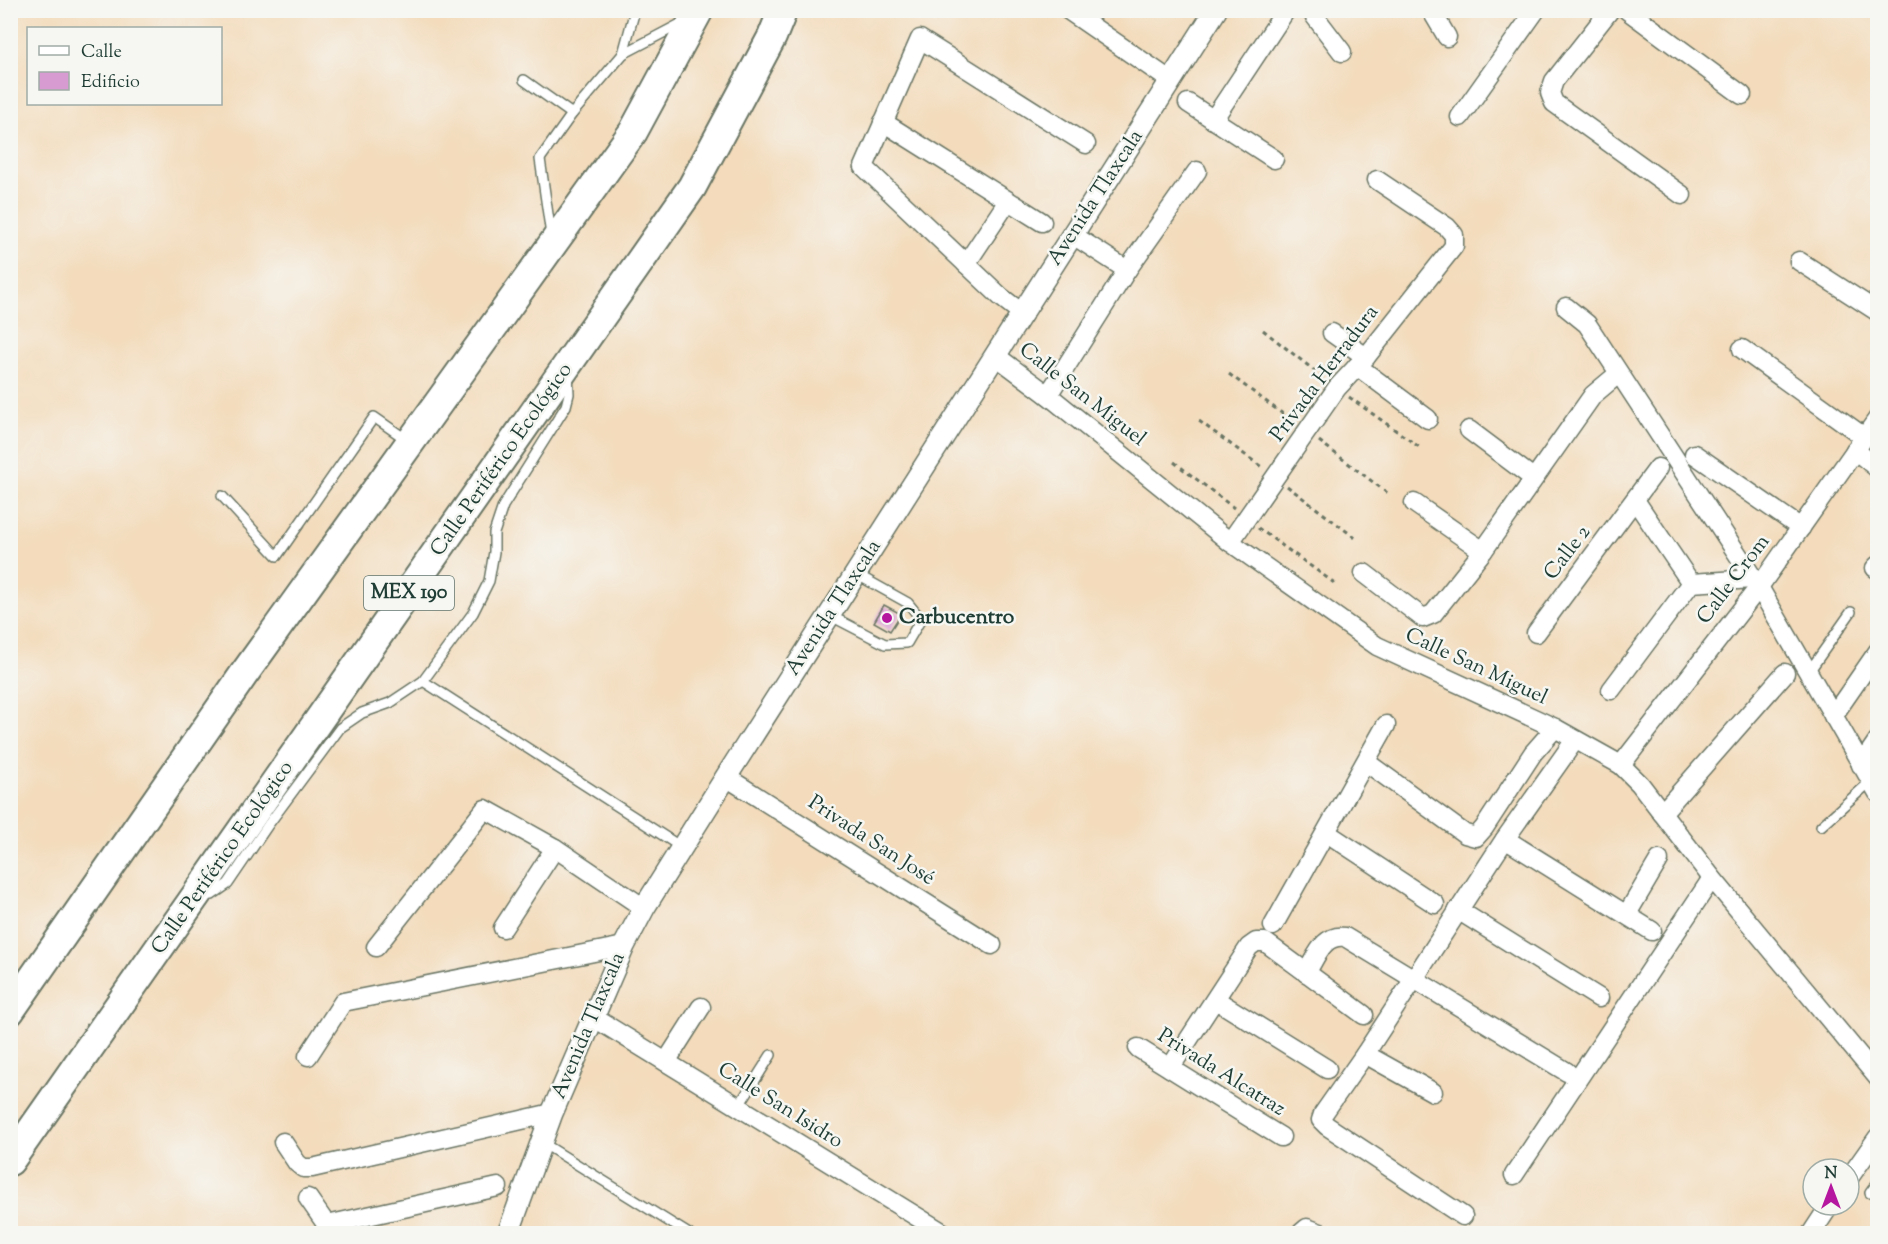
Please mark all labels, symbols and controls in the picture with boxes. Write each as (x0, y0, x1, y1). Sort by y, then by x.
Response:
legend (27, 27, 222, 105)
text: Calle (81, 40, 122, 66)
text: Edificio (81, 70, 140, 96)
street label: Avenida Tlaxcala (1041, 124, 1151, 272)
street label: Privada Herradura (1264, 299, 1387, 449)
street label: Calle San Miguel (1012, 336, 1152, 454)
street label: Calle Periférico Ecológico (424, 357, 580, 563)
street label: Calle 2 (1537, 519, 1599, 587)
street label: Calle Crom (1690, 529, 1778, 631)
street label: Avenida Tlaxcala (779, 534, 889, 682)
road number: MEX 190 (364, 576, 454, 610)
place label: Carbucentro (899, 603, 1015, 633)
marker: Carbucentro (880, 611, 894, 625)
street label: Calle San Miguel (1400, 621, 1552, 713)
street label: Calle Periférico Ecológico (145, 755, 301, 961)
street label: Privada San José (801, 789, 941, 893)
street label: Avenida Tlaxcala (545, 948, 634, 1104)
street label: Privada Alcatraz (1151, 1022, 1291, 1124)
street label: Calle San Isidro (711, 1055, 849, 1157)
north arrow (1801, 1157, 1861, 1217)
text: N (1825, 1163, 1838, 1186)

